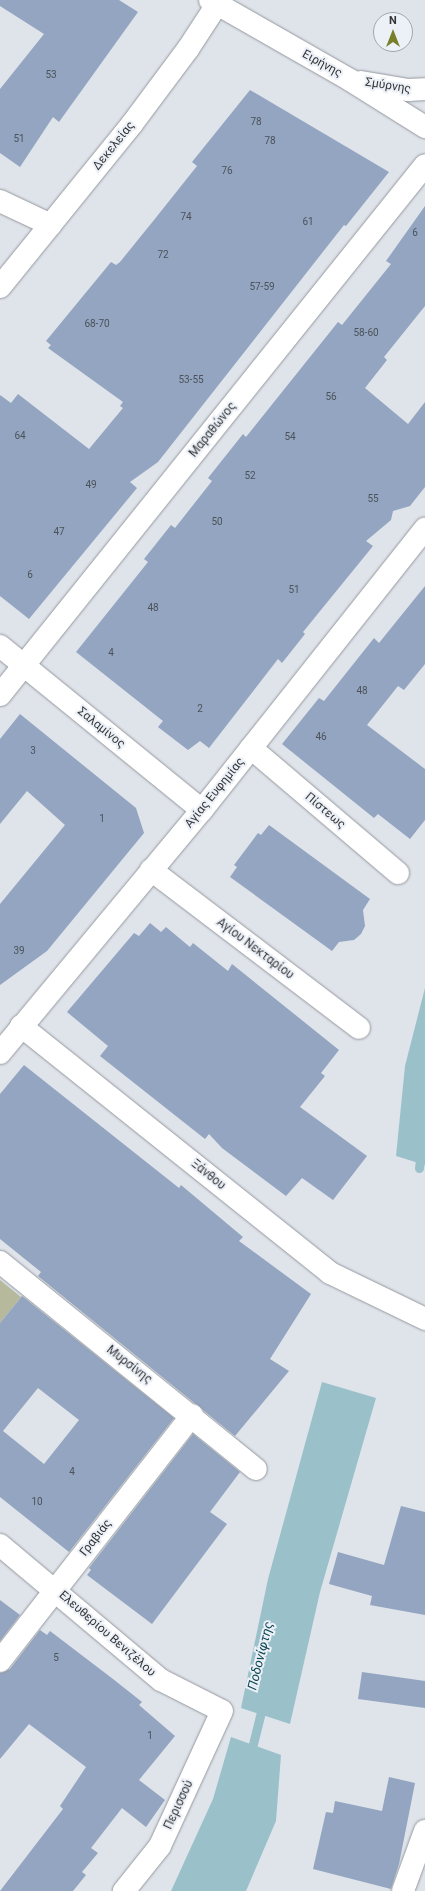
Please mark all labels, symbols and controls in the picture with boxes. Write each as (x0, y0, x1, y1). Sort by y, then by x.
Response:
north arrow (373, 12, 413, 52)
text: N (389, 14, 397, 27)
street label: Ειρήνης (300, 47, 344, 81)
house number: 53 (45, 69, 57, 81)
street label: Σμύρνης (364, 75, 412, 97)
house number: 78 (250, 116, 262, 128)
street label: Δεκελείας (90, 119, 138, 173)
house number: 51 (13, 133, 25, 145)
house number: 78 (264, 135, 276, 147)
house number: 76 (221, 165, 233, 177)
house number: 74 (180, 211, 192, 223)
house number: 61 (302, 216, 314, 228)
house number: 6 (412, 227, 418, 239)
house number: 72 (157, 249, 169, 261)
house number: 57-59 (249, 281, 275, 293)
house number: 68-70 (84, 318, 110, 330)
house number: 58-60 (353, 327, 379, 339)
house number: 53-55 (178, 374, 204, 386)
house number: 56 (325, 391, 337, 403)
street label: Μαραθώνος (186, 400, 240, 460)
house number: 64 (14, 430, 26, 442)
house number: 54 (284, 431, 296, 443)
house number: 52 (244, 470, 256, 482)
house number: 49 (85, 479, 97, 491)
house number: 55 (367, 493, 379, 505)
house number: 50 (211, 516, 223, 528)
house number: 47 (53, 526, 65, 538)
house number: 6 (27, 569, 33, 581)
house number: 51 (288, 584, 300, 596)
house number: 48 (147, 602, 159, 614)
house number: 4 (108, 647, 114, 659)
house number: 48 (356, 685, 368, 697)
house number: 2 (197, 703, 203, 715)
street label: Σαλαμίνος (74, 705, 128, 751)
house number: 46 (315, 731, 327, 743)
house number: 3 (30, 745, 36, 757)
street label: Αγίας Ευφημίας (182, 755, 248, 831)
street label: Πίστεως (302, 790, 348, 832)
house number: 1 (99, 813, 105, 825)
street label: Αγίου Νεκταρίου (214, 915, 296, 983)
house number: 39 (13, 945, 25, 957)
street label: Ξάνθου (188, 1157, 228, 1193)
street label: Μυρσίνης (103, 1343, 155, 1387)
house number: 4 (69, 1466, 75, 1478)
house number: 10 (31, 1496, 43, 1508)
street label: Γραβιάς (77, 1517, 115, 1559)
street label: Ελευθερίου Βενιζέλου (56, 1588, 158, 1680)
water label: Ποδονίφτης (245, 1620, 277, 1692)
house number: 5 (53, 1652, 59, 1664)
house number: 1 (147, 1730, 153, 1742)
street label: Περισσού (161, 1778, 197, 1832)

